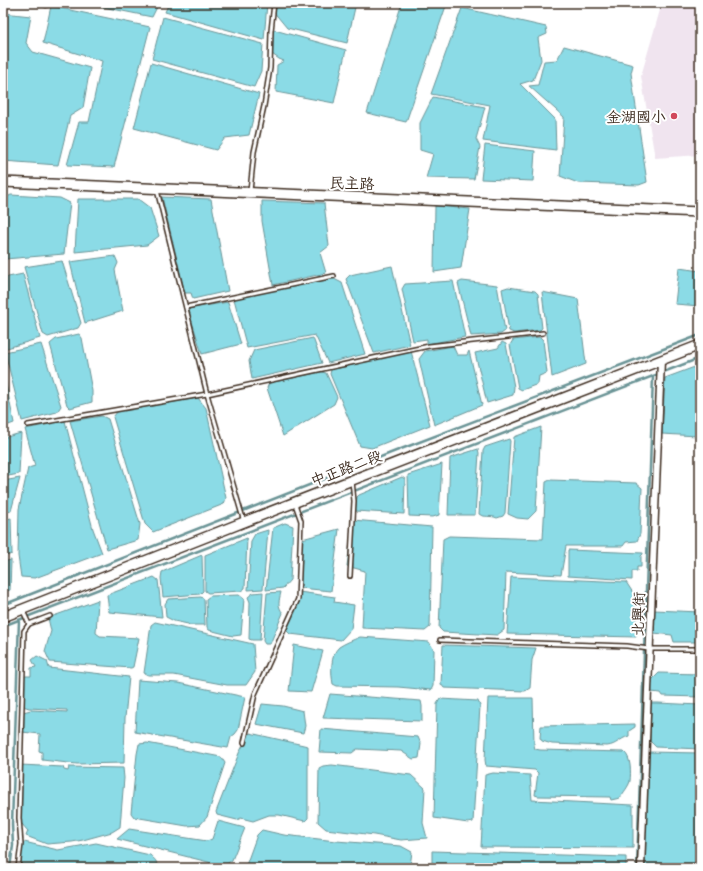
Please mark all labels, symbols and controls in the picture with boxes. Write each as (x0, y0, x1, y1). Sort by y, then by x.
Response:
place label: 金湖國小 (606, 106, 666, 127)
marker: 金湖國小 (669, 111, 679, 121)
street label: 民主路 (329, 172, 375, 194)
street label: 中正路二段 (307, 445, 385, 491)
street label: 北興街 (627, 591, 649, 637)

